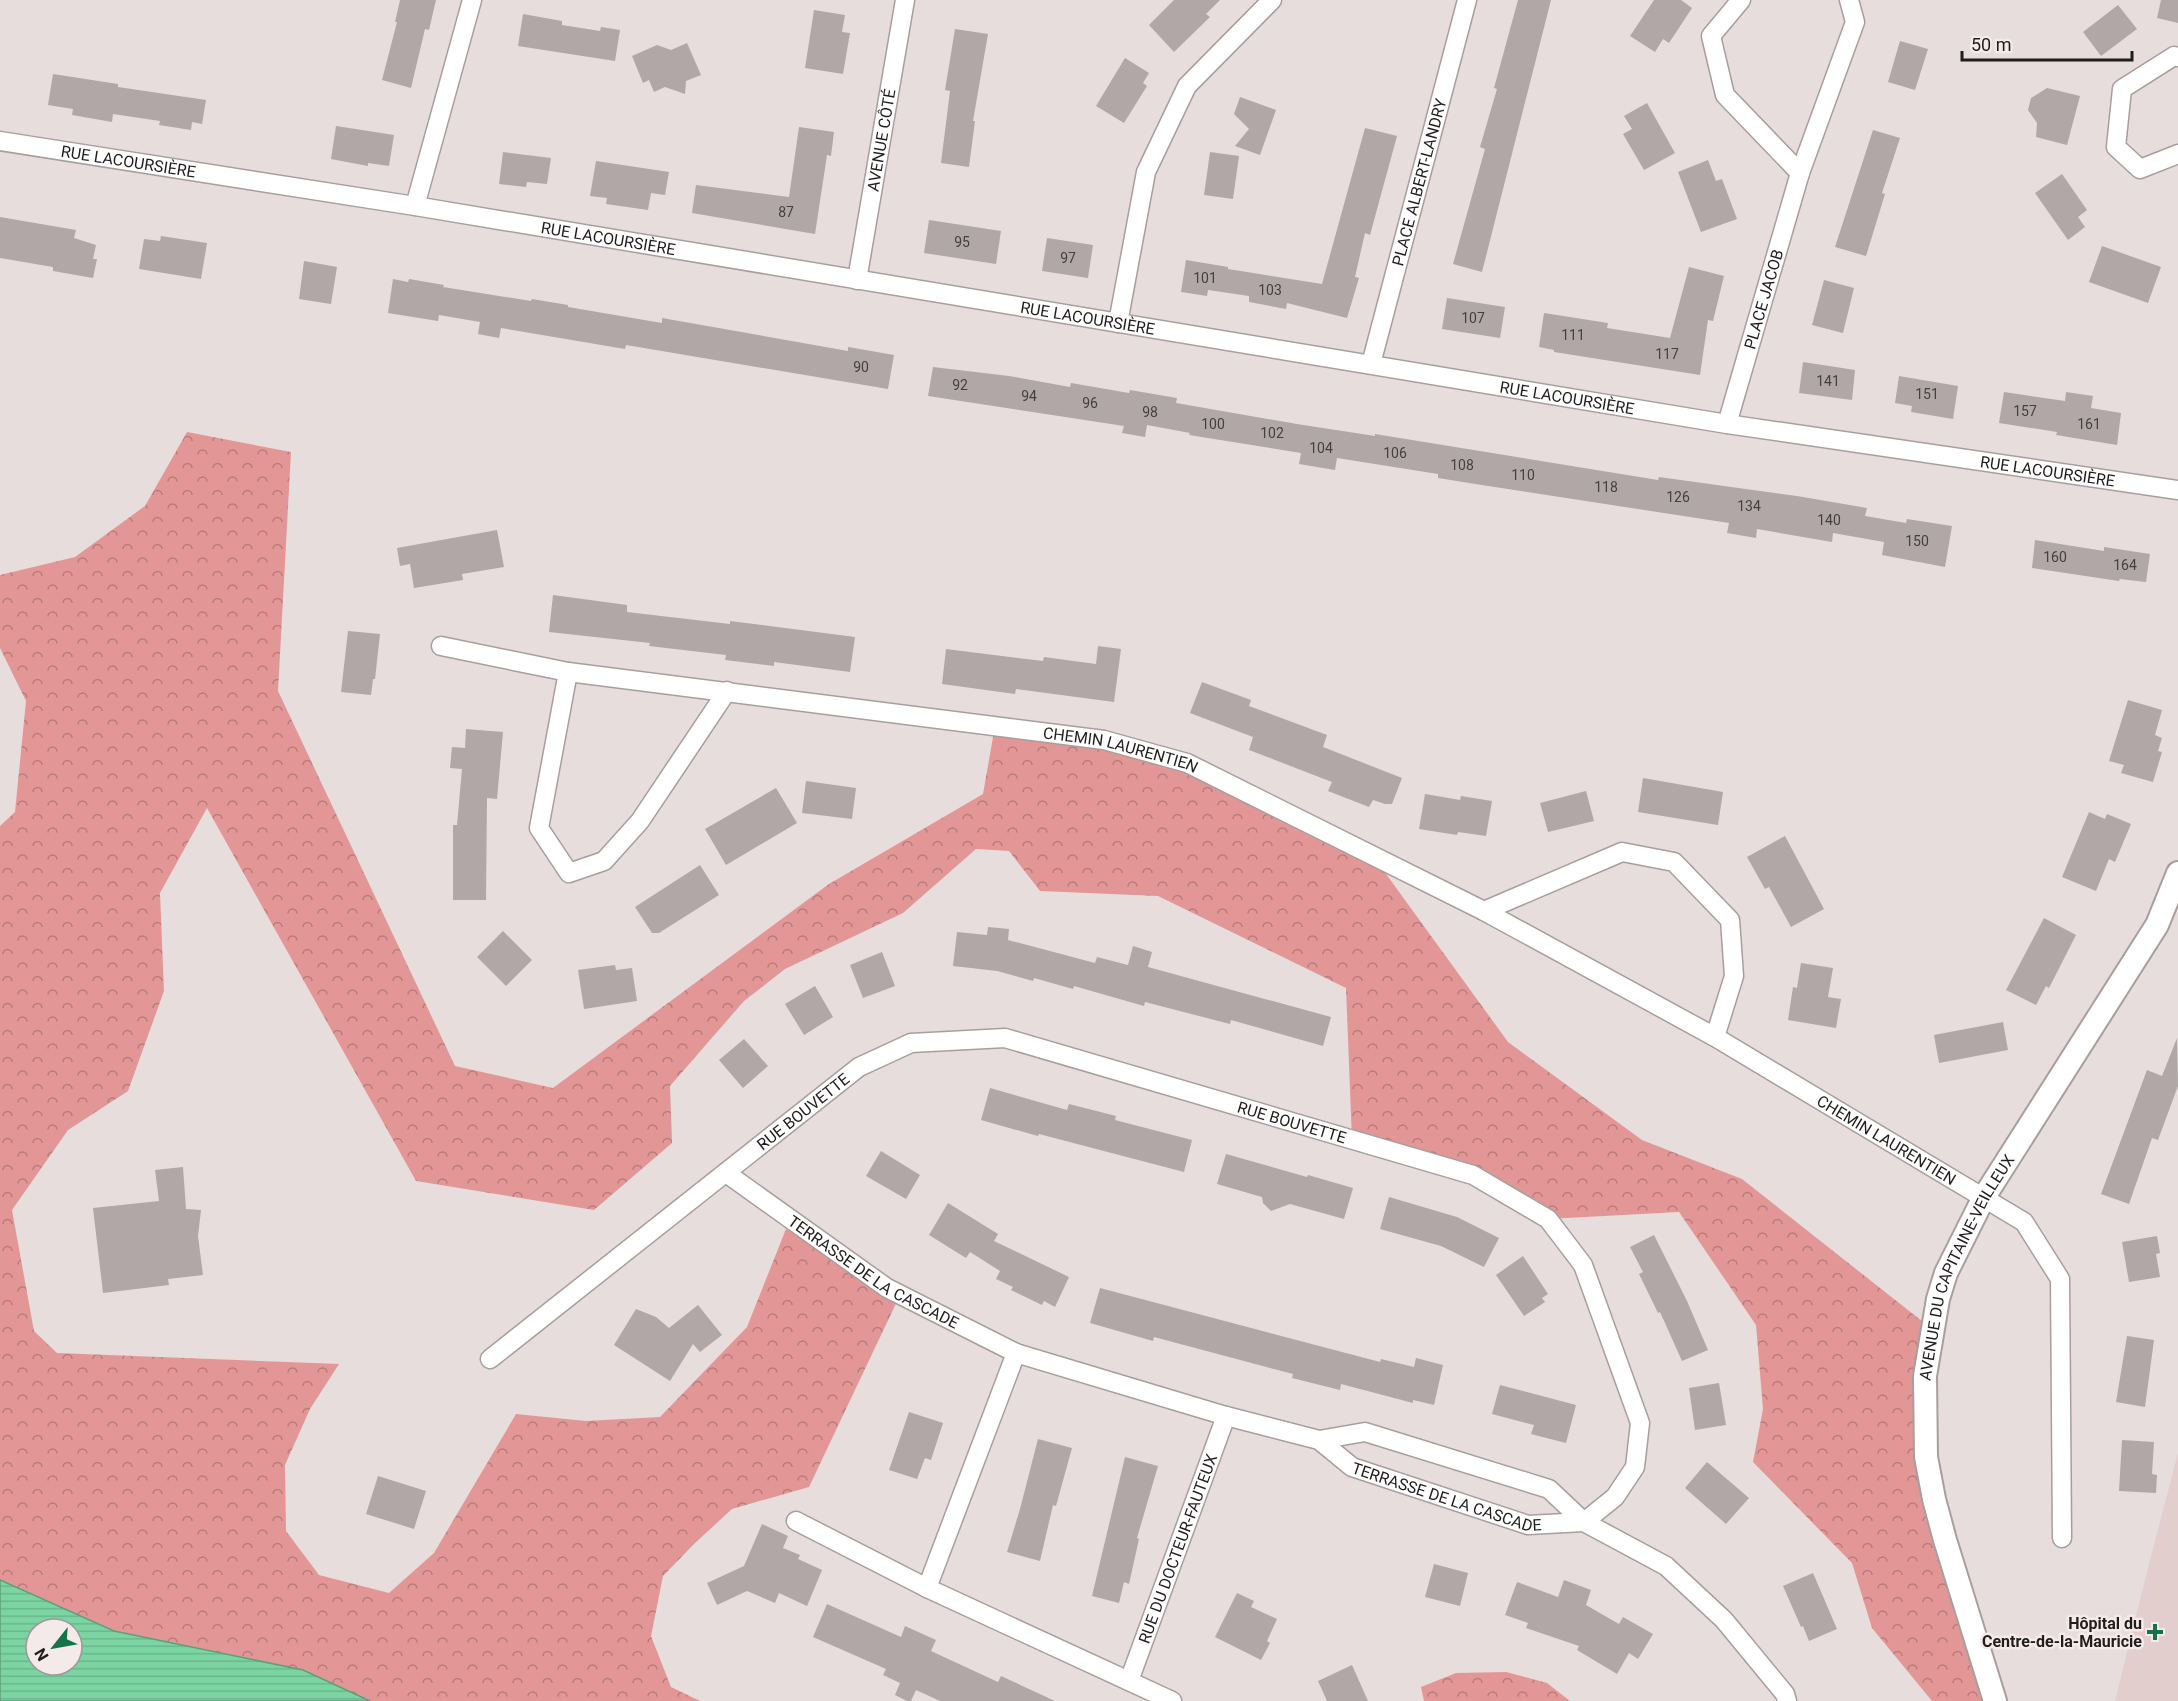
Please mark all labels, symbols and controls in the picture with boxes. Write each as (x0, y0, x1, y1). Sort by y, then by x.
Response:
scale bar (1962, 24, 2132, 62)
text: 50 m (1971, 34, 2011, 55)
street label: AVENUE CÔTÉ (863, 87, 899, 193)
street label: PLACE ALBERT-LANDRY (1388, 96, 1450, 268)
street label: RUE LACOURSIÈRE (60, 141, 197, 181)
house number: 87 (778, 204, 794, 220)
street label: RUE LACOURSIÈRE (540, 218, 677, 259)
house number: 95 (954, 234, 970, 250)
street label: PLACE JACOB (1740, 247, 1787, 351)
house number: 97 (1060, 250, 1076, 266)
house number: 101 (1193, 270, 1217, 286)
house number: 103 (1258, 282, 1282, 298)
street label: RUE LACOURSIÈRE (1019, 297, 1156, 338)
house number: 107 (1461, 310, 1485, 326)
house number: 111 (1561, 327, 1585, 343)
house number: 117 (1655, 346, 1679, 362)
house number: 90 (853, 359, 869, 375)
house number: 141 (1816, 373, 1840, 389)
house number: 92 (952, 377, 968, 393)
street label: RUE LACOURSIÈRE (1499, 377, 1636, 418)
house number: 151 (1915, 386, 1939, 402)
house number: 94 (1021, 388, 1037, 404)
house number: 96 (1082, 395, 1098, 411)
house number: 157 (2013, 403, 2037, 419)
house number: 98 (1142, 404, 1158, 420)
house number: 100 (1201, 416, 1225, 432)
house number: 161 (2077, 416, 2101, 432)
house number: 102 (1260, 425, 1284, 441)
house number: 104 (1309, 440, 1333, 456)
house number: 106 (1383, 445, 1407, 461)
street label: RUE LACOURSIÈRE (1979, 452, 2116, 490)
house number: 108 (1450, 457, 1474, 473)
house number: 110 (1511, 467, 1535, 483)
house number: 118 (1594, 479, 1618, 495)
house number: 126 (1666, 489, 1690, 505)
house number: 134 (1737, 498, 1761, 514)
house number: 140 (1817, 512, 1841, 528)
house number: 150 (1905, 533, 1929, 549)
house number: 160 (2043, 549, 2067, 565)
house number: 164 (2113, 557, 2137, 573)
street label: CHEMIN LAURENTIEN (1042, 723, 1201, 777)
street label: RUE BOUVETTE (753, 1069, 853, 1154)
street label: CHEMIN LAURENTIEN (1814, 1091, 1960, 1189)
street label: RUE BOUVETTE (1235, 1097, 1349, 1147)
street label: AVENUE DU CAPITAINE-VEILLEUX (1915, 1151, 2018, 1382)
street label: TERRASSE DE LA CASCADE (785, 1211, 962, 1332)
street label: RUE DU DOCTEUR-FAUTEUX (1134, 1451, 1221, 1646)
street label: TERRASSE DE LA CASCADE (1350, 1458, 1542, 1535)
place label: Hôpital du Centre-de-la-Mauricie (1982, 1614, 2142, 1651)
north arrow (24, 1617, 84, 1677)
marker: Hôpital du Centre-de-la-Mauricie (2146, 1623, 2164, 1641)
text: N (31, 1645, 53, 1664)

